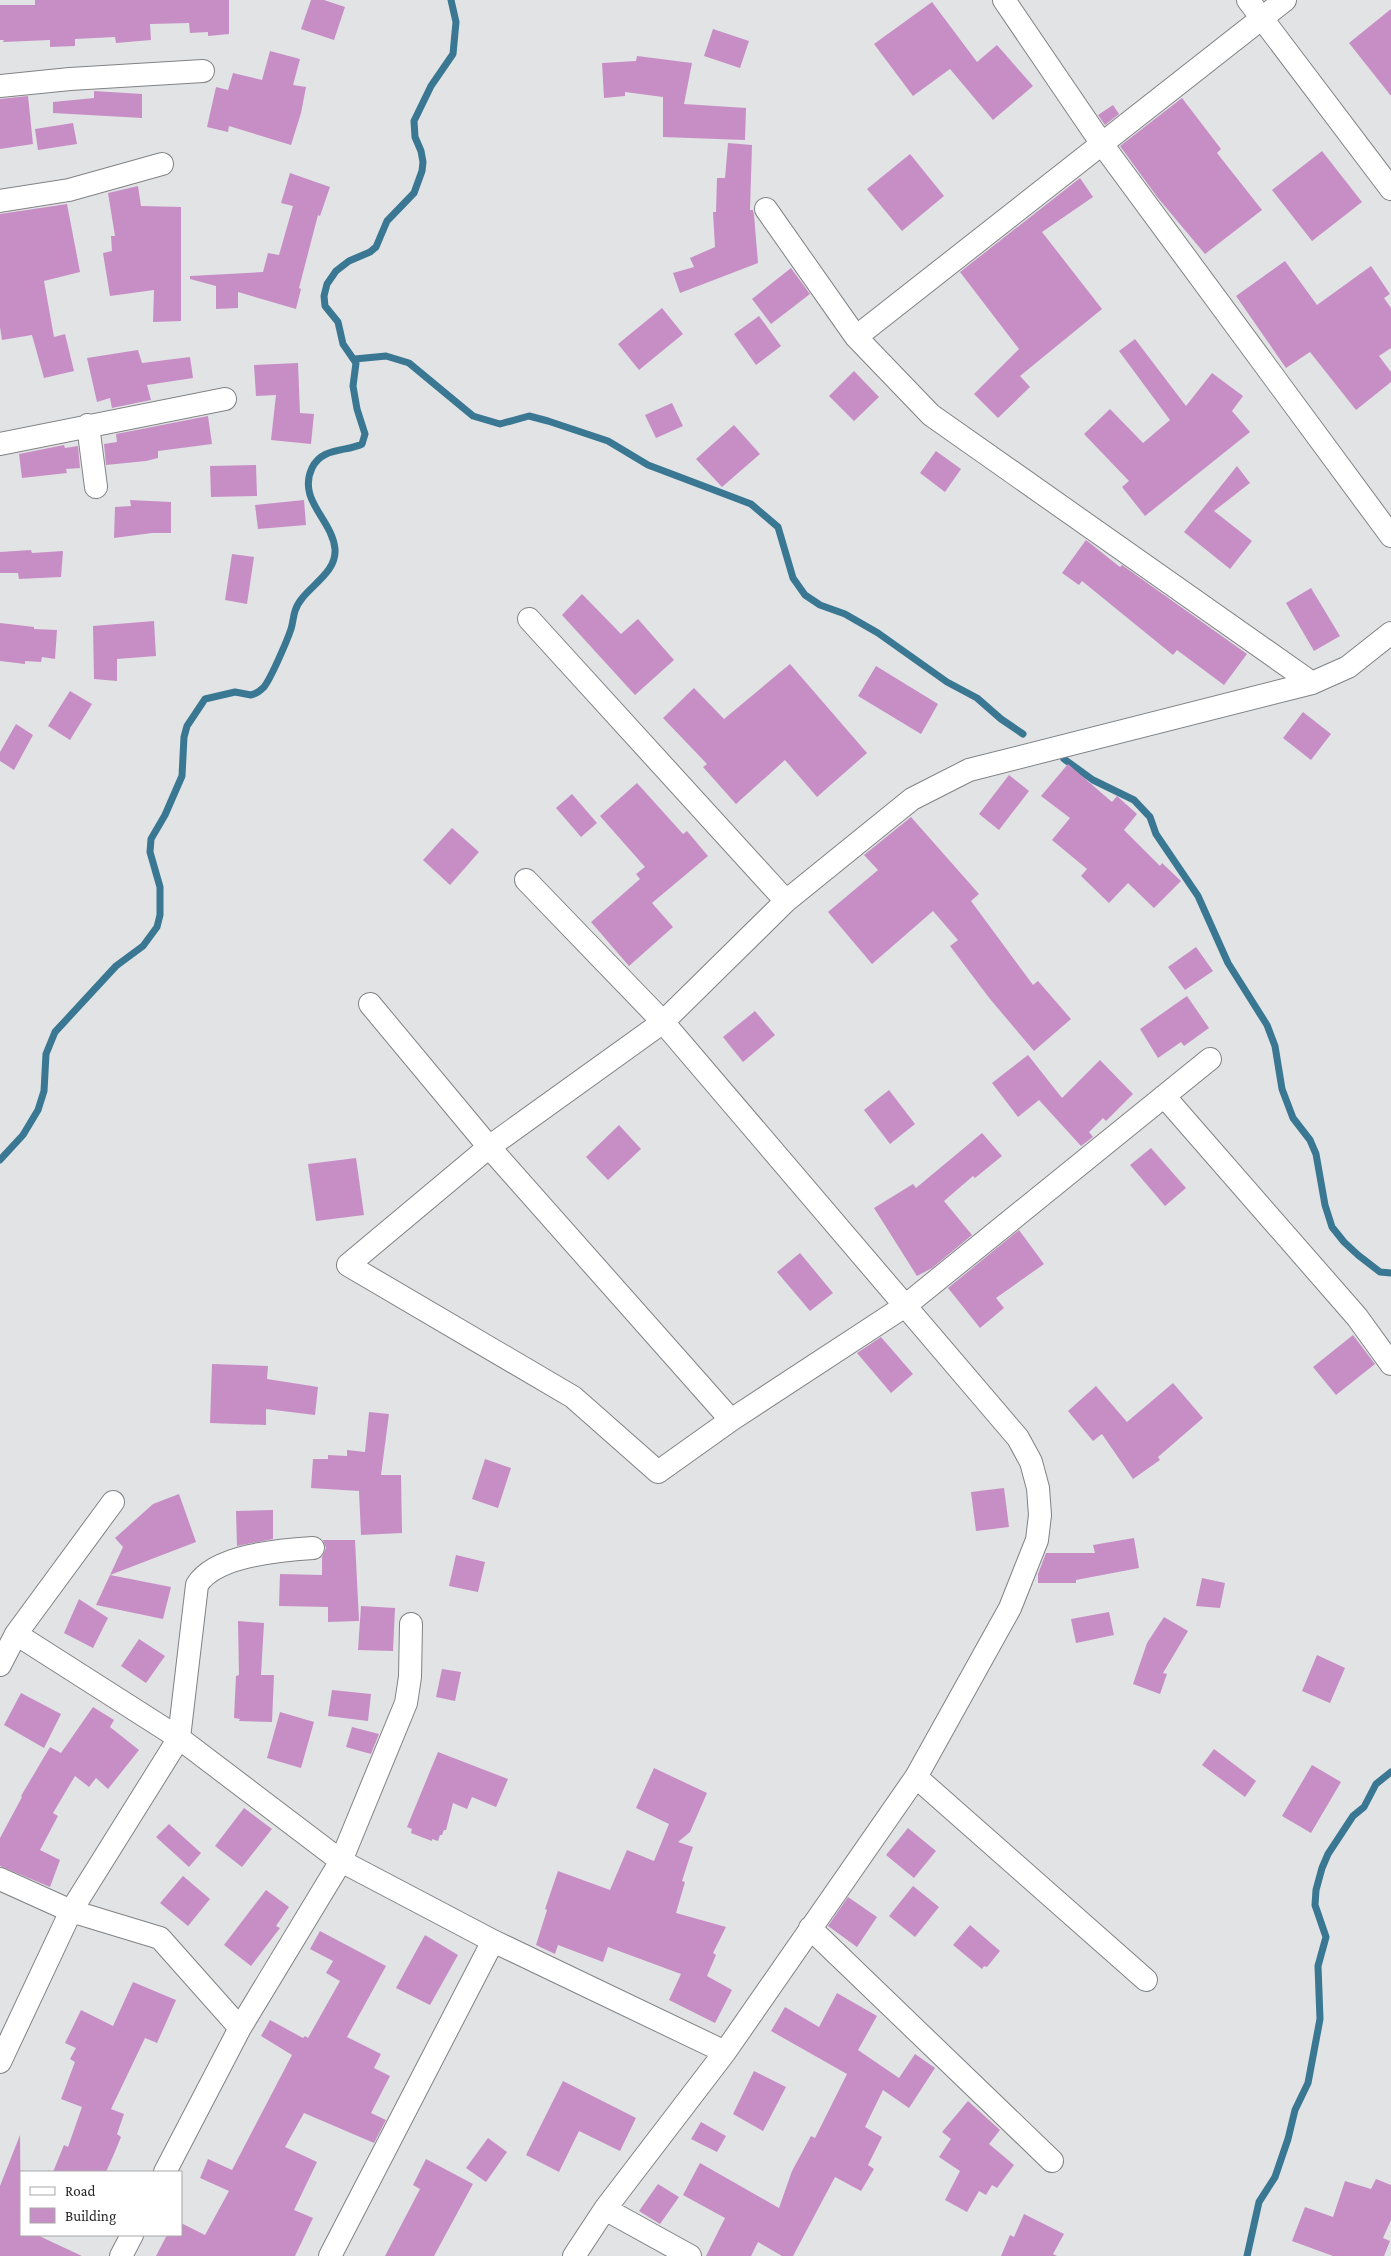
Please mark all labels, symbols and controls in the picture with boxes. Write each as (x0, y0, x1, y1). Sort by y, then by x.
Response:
legend (20, 2171, 182, 2236)
text: Road (65, 2183, 96, 2199)
text: Building (65, 2208, 116, 2225)

